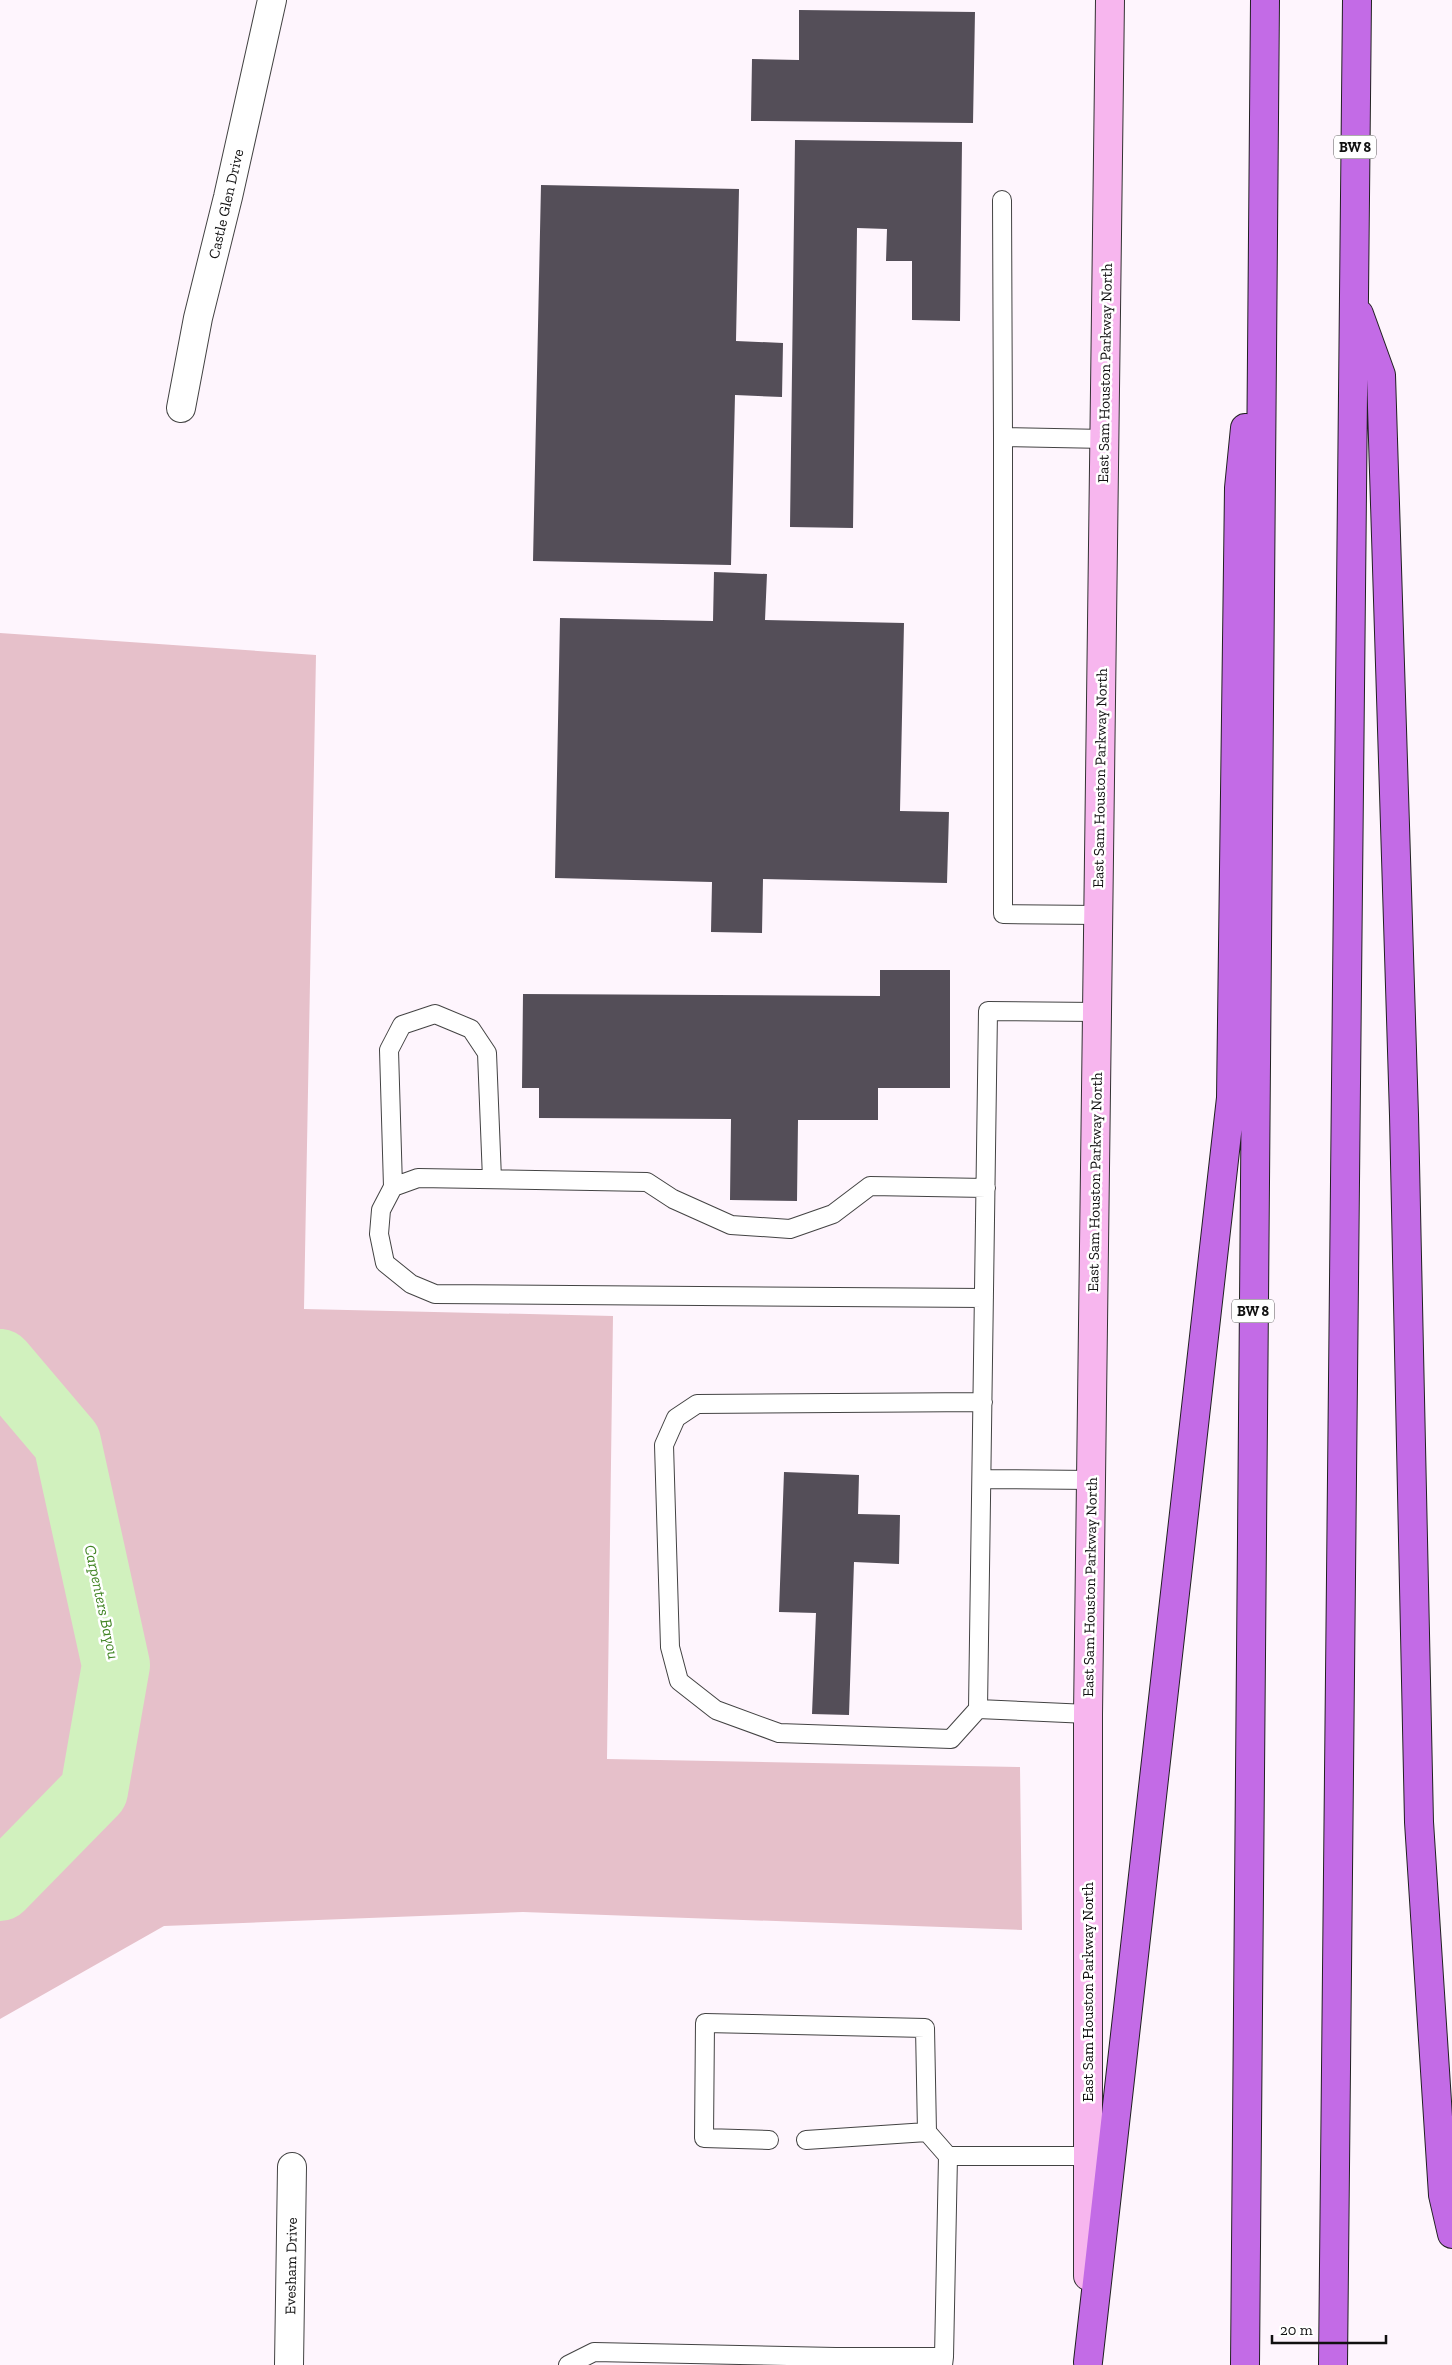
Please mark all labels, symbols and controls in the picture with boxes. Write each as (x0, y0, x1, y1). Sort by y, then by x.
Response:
road number: BW 8 (1334, 136, 1376, 158)
street label: Castle Glen Drive (205, 147, 247, 261)
street label: East Sam Houston Parkway North (1094, 262, 1116, 483)
street label: East Sam Houston Parkway North (1089, 667, 1111, 888)
street label: East Sam Houston Parkway North (1084, 1071, 1106, 1292)
road number: BW 8 (1232, 1300, 1274, 1322)
street label: East Sam Houston Parkway North (1079, 1476, 1101, 1697)
water label: Carpenters Bayou (81, 1543, 123, 1661)
street label: East Sam Houston Parkway North (1079, 1882, 1097, 2102)
street label: Evesham Drive (281, 2217, 301, 2315)
scale bar (1272, 2312, 1386, 2344)
text: 20 m (1280, 2321, 1313, 2339)

